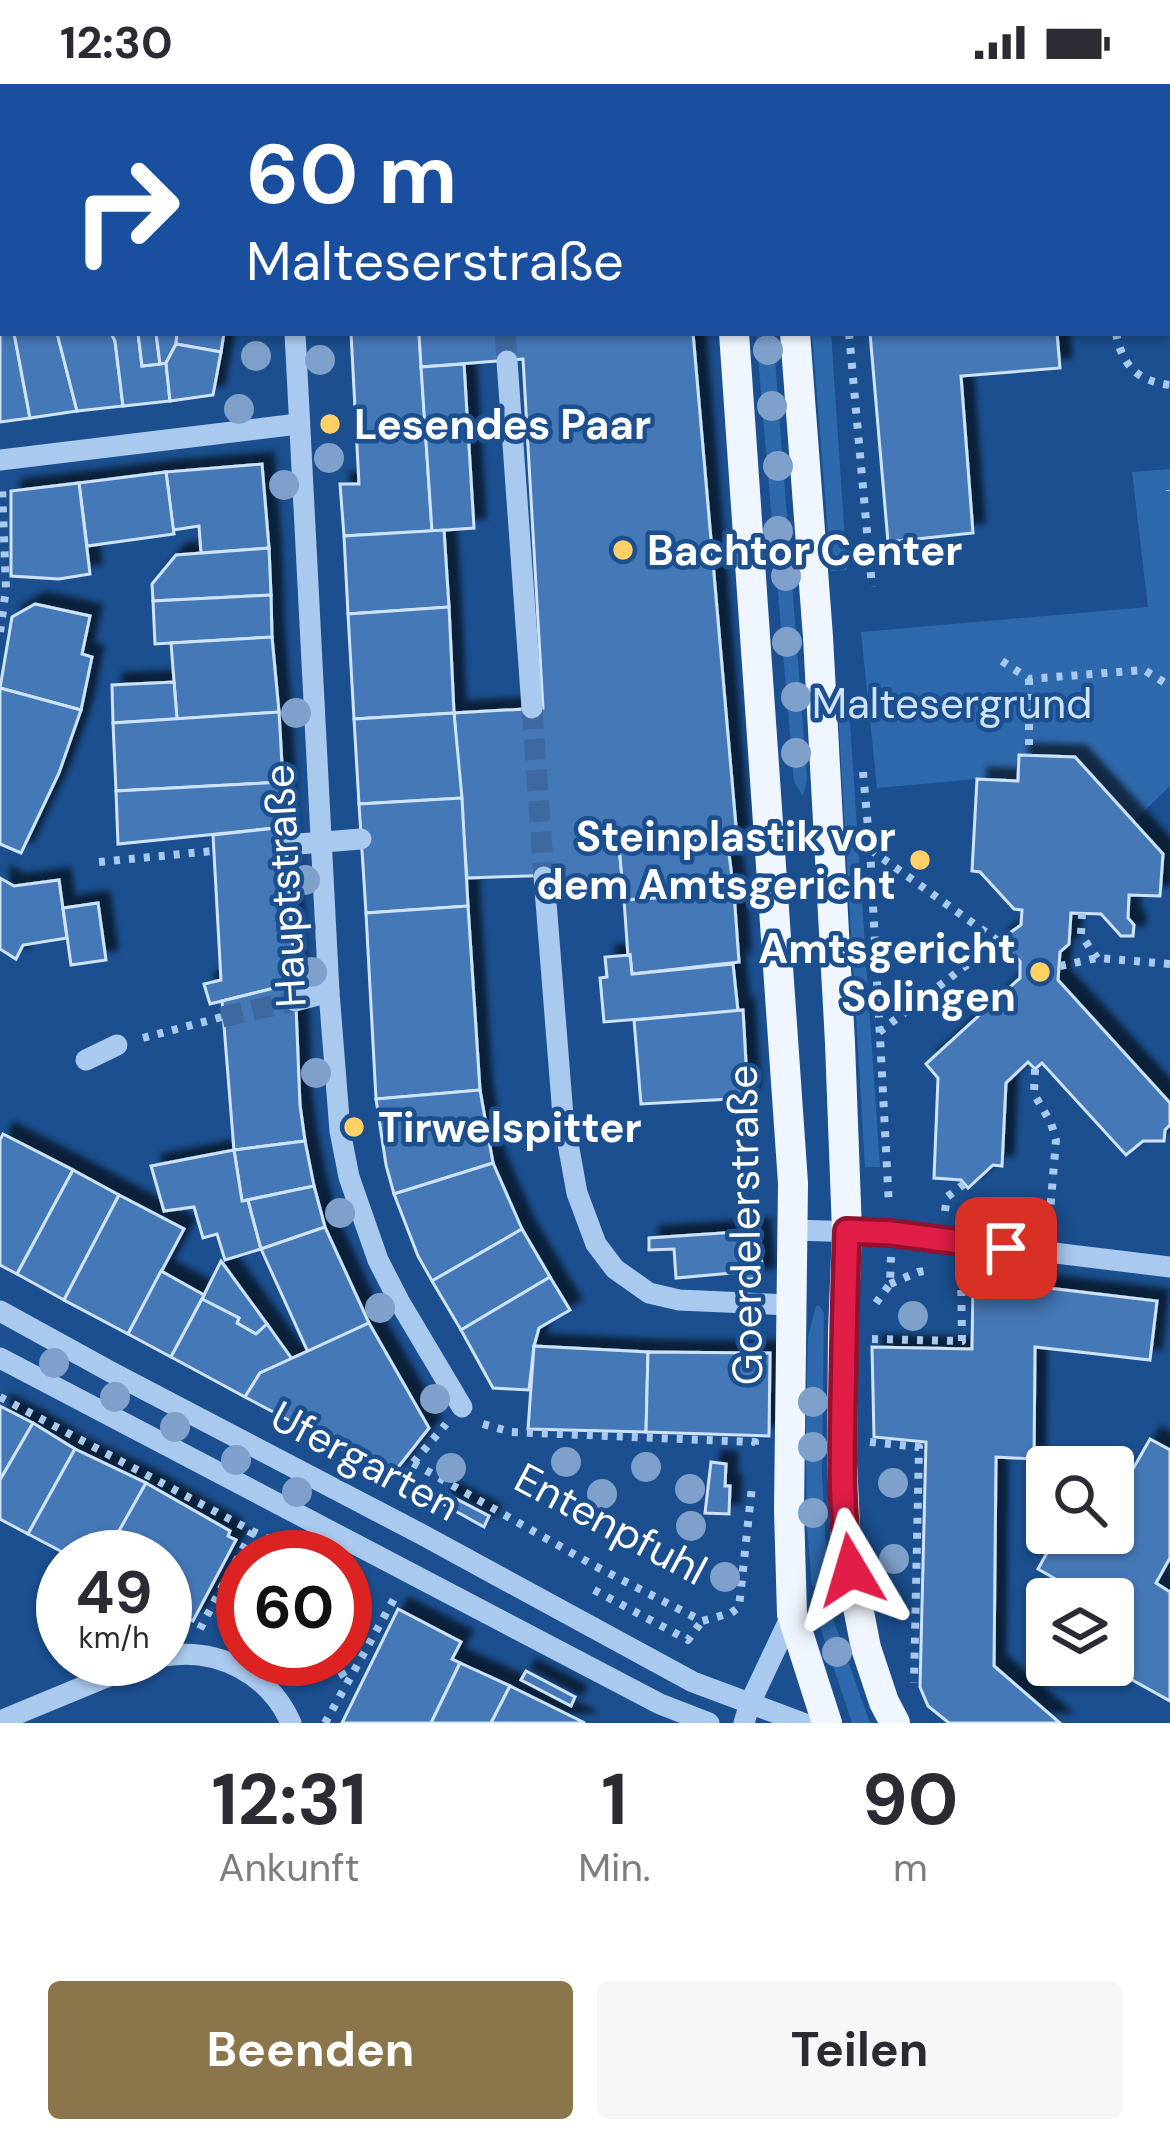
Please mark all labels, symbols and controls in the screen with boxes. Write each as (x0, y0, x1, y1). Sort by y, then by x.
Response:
text: 12:30 (60, 13, 173, 72)
text: 60 m (246, 120, 457, 229)
icon: right (48, 132, 204, 288)
text: Malteserstraße (246, 226, 624, 297)
place label: Lesendes Paar (354, 397, 651, 452)
marker: Lesendes Paar (317, 411, 343, 437)
place label: Bachtor Center (647, 523, 962, 578)
marker: Bachtor Center (610, 537, 636, 563)
park label: Maltesergrund (812, 676, 1092, 731)
street label: Hauptstraße (251, 763, 319, 1009)
place label: Steinplastik vor dem Amtsgericht (536, 809, 896, 912)
marker: Steinplastik vor dem Amtsgericht (907, 847, 933, 873)
place label: Amtsgericht Solingen (758, 921, 1016, 1024)
marker: Amtsgericht Solingen (1027, 959, 1053, 985)
street label: Goerdelerstraße (715, 1064, 775, 1386)
place label: Tirwelspitter (378, 1100, 642, 1155)
marker: Tirwelspitter (341, 1114, 367, 1140)
pin (955, 1197, 1057, 1299)
icon: arrive (973, 1215, 1039, 1281)
street label: Ufergarten (261, 1388, 469, 1534)
map controls (1026, 1446, 1134, 1686)
button: search (1026, 1446, 1134, 1554)
street label: Entenpfuhl (505, 1450, 717, 1598)
position arrow (788, 1507, 914, 1633)
speed limit sign: 60 (216, 1530, 372, 1686)
text: 49 (75, 1553, 153, 1632)
button: layers (1026, 1578, 1134, 1686)
text: km/h (79, 1618, 149, 1657)
text: 12:31 (212, 1753, 367, 1846)
text: 1 (601, 1753, 627, 1846)
text: 90 (862, 1753, 958, 1846)
text: Ankunft (219, 1842, 360, 1893)
text: Min. (578, 1842, 651, 1893)
text: m (893, 1842, 928, 1893)
button: Beenden (48, 1981, 573, 2119)
button: Teilen (597, 1981, 1122, 2119)

